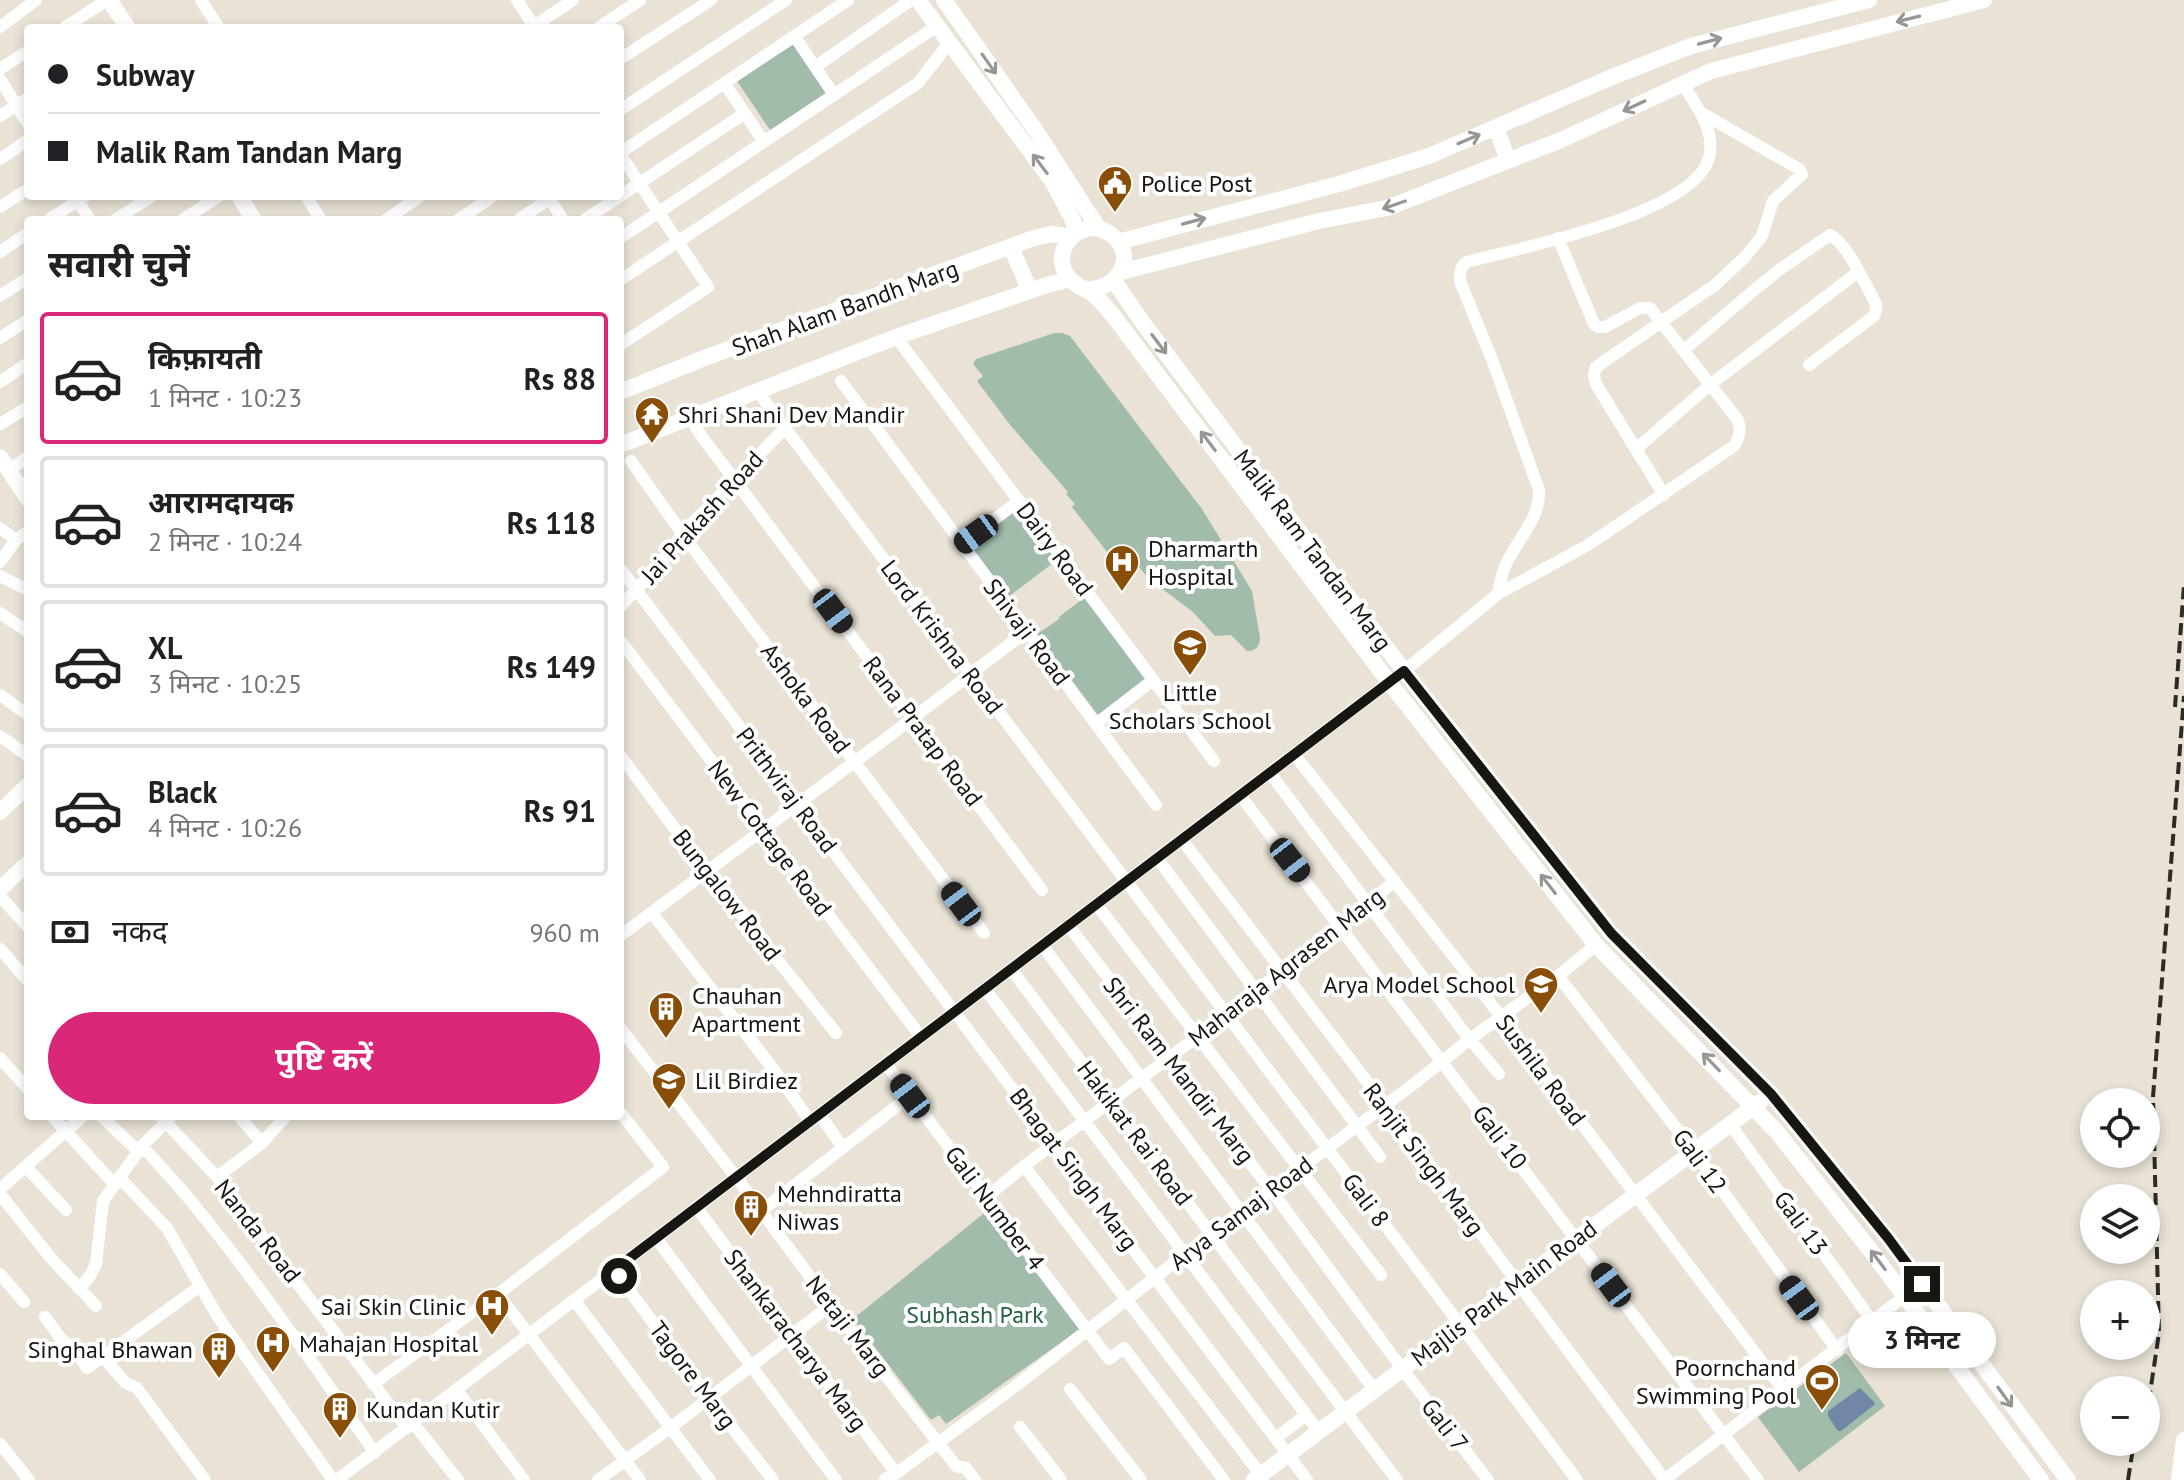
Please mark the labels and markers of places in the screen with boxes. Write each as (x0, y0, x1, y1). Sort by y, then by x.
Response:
public building icon: Police Post (1096, 164, 1134, 214)
place label: Police Post (1141, 168, 1252, 199)
temple icon: Shri Shani Dev Mandir (633, 395, 671, 445)
place label: Shri Shani Dev Mandir (678, 399, 905, 430)
place label: Dharmarth Hospital (1148, 533, 1258, 592)
hospital icon: Dharmarth Hospital (1103, 543, 1141, 593)
school or university icon: Little Scholars School (1171, 627, 1209, 677)
place label: Little Scholars School (1109, 677, 1271, 736)
school or university icon: Arya Model School (1522, 965, 1560, 1015)
place label: Arya Model School (1324, 969, 1515, 1000)
place label: Chauhan Apartment (692, 980, 801, 1039)
building icon: Chauhan Apartment (647, 990, 685, 1040)
school or university icon: Lil Birdiez (650, 1061, 688, 1111)
place label: Lil Birdiez (695, 1065, 798, 1096)
place label: Mehndiratta Niwas (777, 1178, 902, 1237)
building icon: Mehndiratta Niwas (732, 1188, 770, 1238)
hospital icon: Sai Skin Clinic (473, 1287, 511, 1337)
place label: Sai Skin Clinic (321, 1291, 466, 1322)
hospital icon: Mahajan Hospital (254, 1324, 292, 1374)
place label: Mahajan Hospital (299, 1328, 478, 1359)
building icon: Singhal Bhawan (200, 1330, 238, 1380)
place label: Singhal Bhawan (28, 1334, 193, 1365)
place label: Poornchand Swimming Pool (1636, 1352, 1796, 1411)
sports icon: Poornchand Swimming Pool (1803, 1362, 1841, 1412)
building icon: Kundan Kutir (321, 1390, 359, 1440)
place label: Kundan Kutir (366, 1394, 500, 1425)

